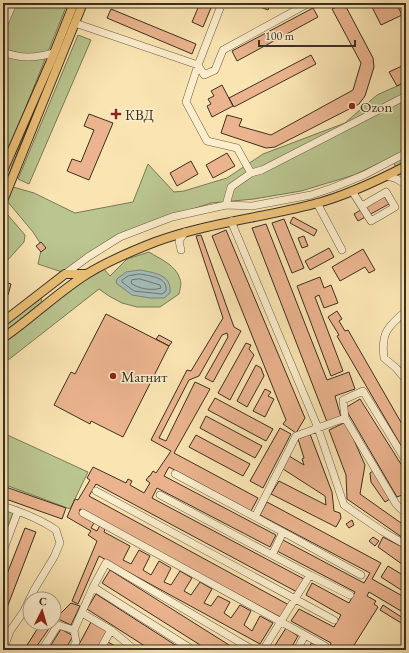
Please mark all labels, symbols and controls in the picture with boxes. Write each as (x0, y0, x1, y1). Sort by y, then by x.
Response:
scale bar (259, 22, 355, 48)
text: 100 m (265, 28, 295, 44)
place label: Ozon (360, 97, 393, 116)
marker: Ozon (347, 101, 357, 111)
place label: КВД (125, 105, 154, 124)
marker: КВД (110, 108, 122, 120)
place label: Магнит (121, 367, 167, 386)
marker: Магнит (108, 371, 118, 381)
north arrow (22, 591, 62, 631)
text: С (38, 594, 48, 608)

